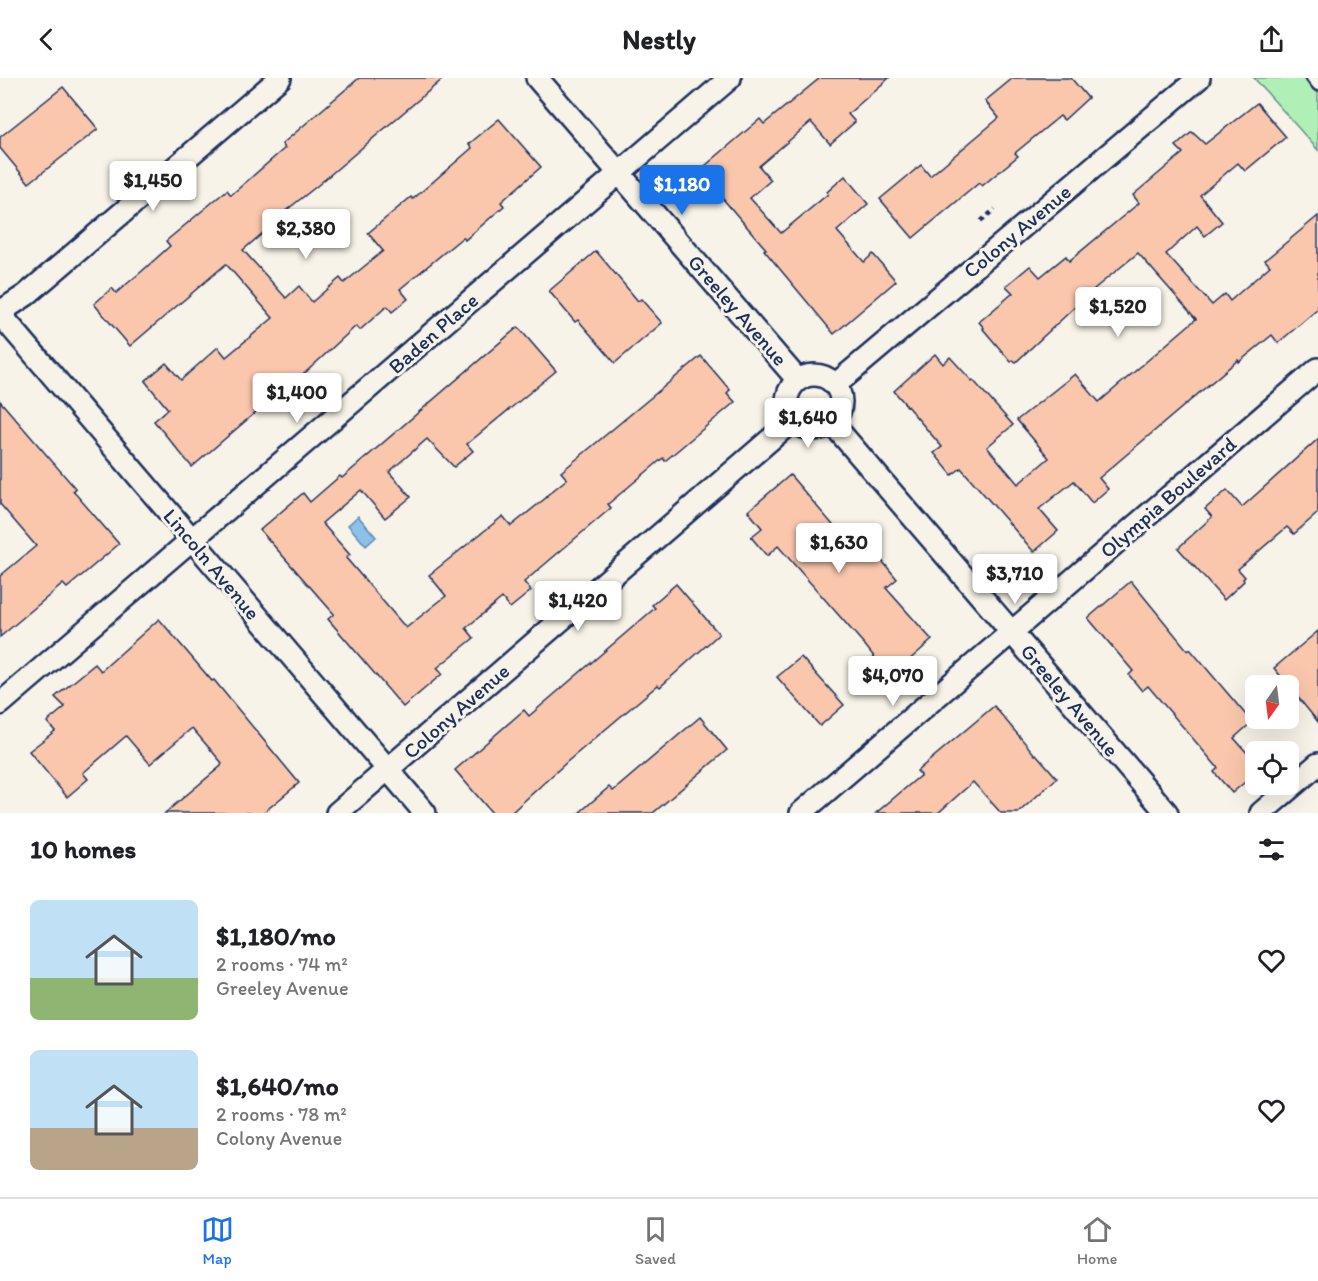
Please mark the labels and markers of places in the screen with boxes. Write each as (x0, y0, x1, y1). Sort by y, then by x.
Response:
pin: $1,450 (104, 161, 202, 212)
pin: $1,180 (633, 165, 731, 216)
pin: $2,380 (257, 209, 355, 260)
pin: $1,520 (1069, 287, 1167, 338)
pin: $1,400 (248, 373, 346, 424)
pin: $1,640 (759, 398, 857, 449)
pin: $1,630 (790, 523, 888, 574)
pin: $3,710 (966, 554, 1064, 605)
pin: $1,420 (529, 581, 627, 632)
pin: $4,070 (844, 656, 942, 707)

